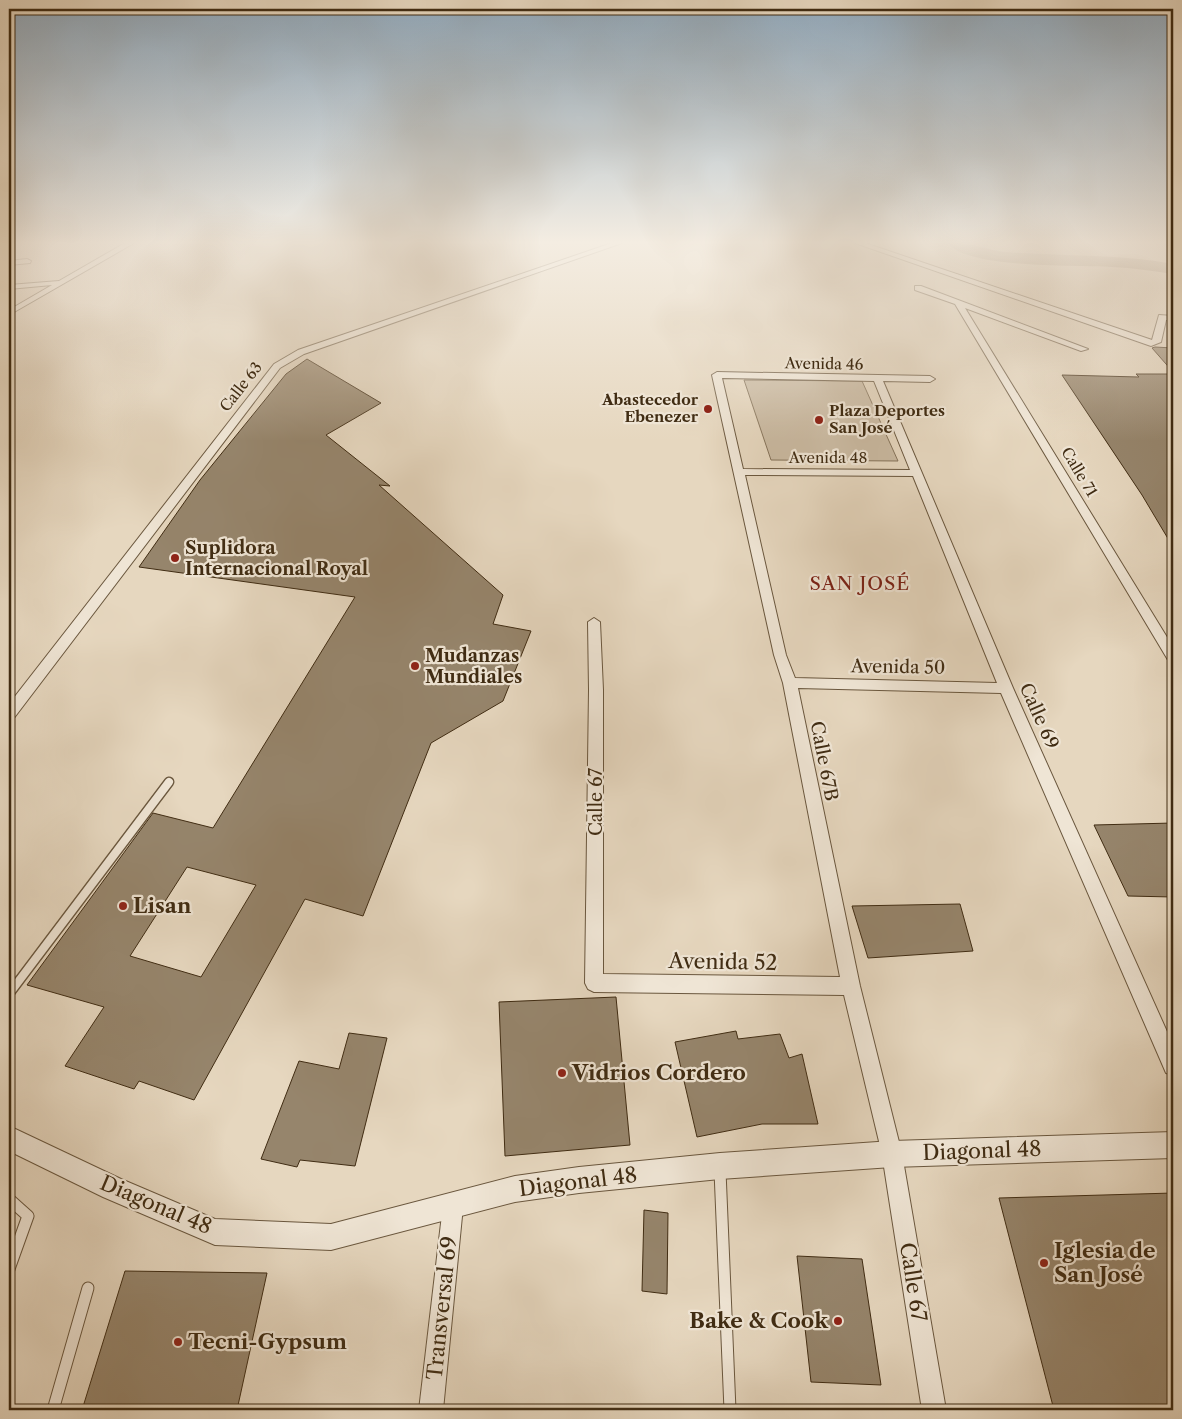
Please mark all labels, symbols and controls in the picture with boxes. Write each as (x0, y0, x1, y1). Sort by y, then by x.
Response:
street label: Avenida 46 (784, 353, 864, 374)
street label: Calle 63 (215, 358, 266, 415)
place label: Abastecedor Ebenezer (601, 390, 699, 426)
place label: Plaza Deportes San José (829, 401, 945, 437)
marker: Abastecedor Ebenezer (702, 403, 714, 415)
marker: Plaza Deportes San José (813, 414, 825, 426)
street label: Calle 71 (1057, 443, 1102, 501)
street label: Avenida 48 (788, 448, 867, 467)
place label: Suplidora Internacional Royal (185, 537, 368, 580)
marker: Suplidora Internacional Royal (169, 552, 181, 564)
district label: SAN JOSÉ (810, 572, 910, 595)
place label: Mudanzas Mundiales (425, 645, 522, 688)
street label: Avenida 50 (850, 655, 945, 679)
marker: Mudanzas Mundiales (409, 660, 421, 672)
street label: Calle 69 (1015, 680, 1063, 752)
street label: Calle 67B (806, 719, 842, 803)
street label: Calle 67 (585, 768, 607, 836)
place label: Lisan (133, 893, 192, 918)
marker: Lisan (117, 900, 129, 912)
street label: Avenida 52 (667, 948, 778, 975)
place label: Vidrios Cordero (571, 1060, 746, 1085)
marker: Vidrios Cordero (556, 1067, 568, 1079)
street label: Diagonal 48 (922, 1136, 1042, 1165)
street label: Diagonal 48 (517, 1162, 639, 1201)
street label: Diagonal 48 (97, 1170, 216, 1239)
street label: Transversal 69 (422, 1235, 461, 1381)
place label: Iglesia de San José (1054, 1238, 1156, 1287)
street label: Calle 67 (895, 1241, 932, 1324)
marker: Iglesia de San José (1038, 1257, 1050, 1269)
place label: Bake & Cook (689, 1308, 829, 1333)
marker: Bake & Cook (832, 1315, 844, 1327)
place label: Tecni-Gypsum (188, 1329, 347, 1354)
marker: Tecni-Gypsum (172, 1336, 184, 1348)

